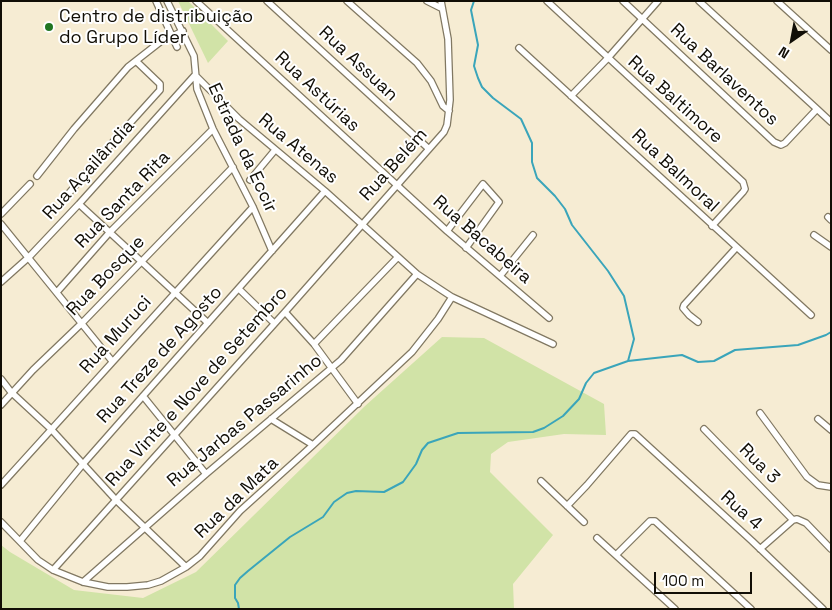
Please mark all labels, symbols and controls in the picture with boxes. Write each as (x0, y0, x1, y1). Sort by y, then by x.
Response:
place label: Centro de distribuição do Grupo Líder (59, 6, 253, 48)
north arrow (767, 15, 817, 65)
street label: Rua Barlaventos (665, 19, 783, 131)
marker: Centro de distribuição do Grupo Líder (43, 21, 55, 33)
street label: Rua Assuan (314, 22, 402, 106)
text: N (775, 42, 793, 63)
street label: Rua Astúrias (270, 47, 364, 137)
street label: Rua Baltimore (623, 52, 727, 148)
street label: Estrada da Eccir (203, 80, 281, 216)
street label: Rua Atenas (254, 109, 342, 189)
street label: Rua Açailândia (39, 116, 139, 224)
street label: Rua Belém (356, 124, 432, 206)
street label: Rua Balmoral (627, 125, 723, 217)
street label: Rua Santa Rita (71, 147, 175, 253)
street label: Rua Bacabeira (428, 191, 536, 289)
street label: Rua Bosque (62, 231, 150, 321)
street label: Rua Treze de Agosto (93, 282, 227, 428)
street label: Rua Vinte e Nove de Setembro (102, 283, 292, 491)
street label: Rua Muruci (76, 292, 156, 378)
street label: Rua Jarbas Passarinho (163, 350, 327, 492)
street label: Rua 3 (734, 439, 784, 489)
street label: Rua da Mata (191, 453, 283, 543)
street label: Rua 4 (716, 487, 766, 535)
scale bar (657, 562, 754, 594)
text: 100 m (662, 571, 704, 590)

